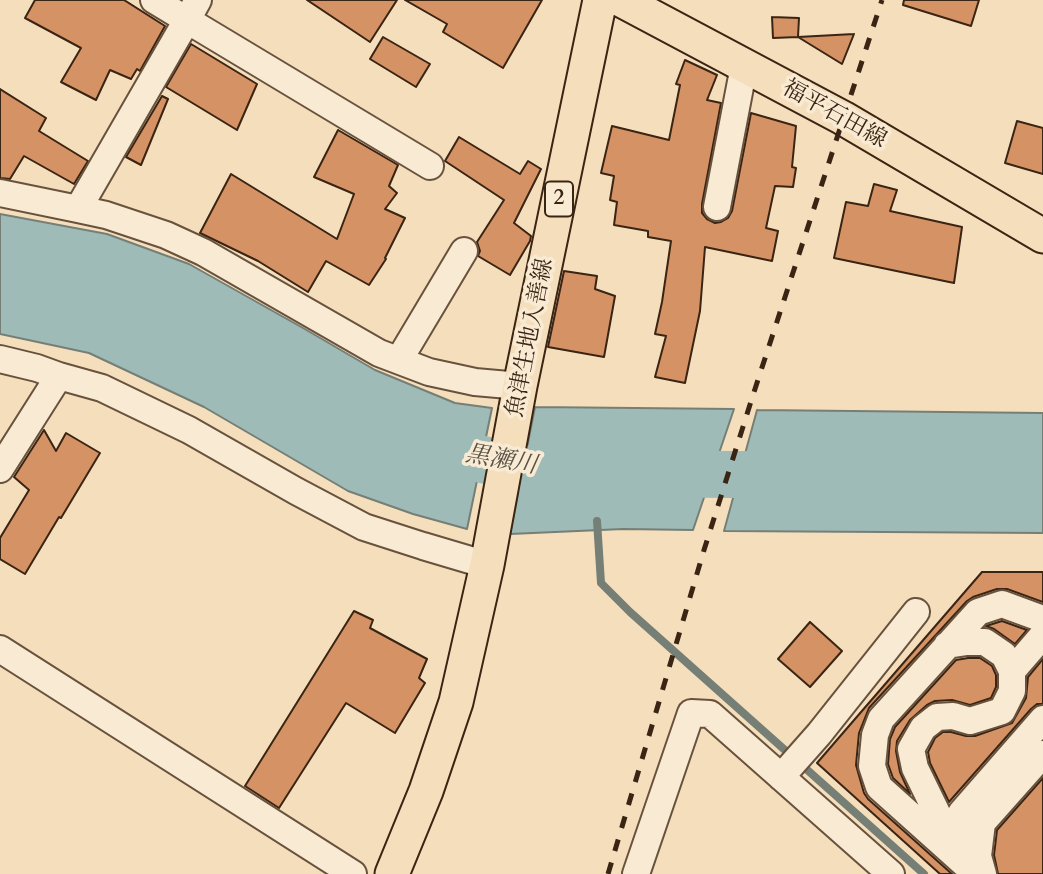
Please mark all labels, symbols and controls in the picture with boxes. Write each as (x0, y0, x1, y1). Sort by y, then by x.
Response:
street label: 福平石田線 (777, 75, 891, 155)
road number: 2 (545, 182, 573, 216)
street label: 魚津生地入善線 (502, 256, 560, 420)
water label: 黒瀬川 (463, 441, 539, 481)

